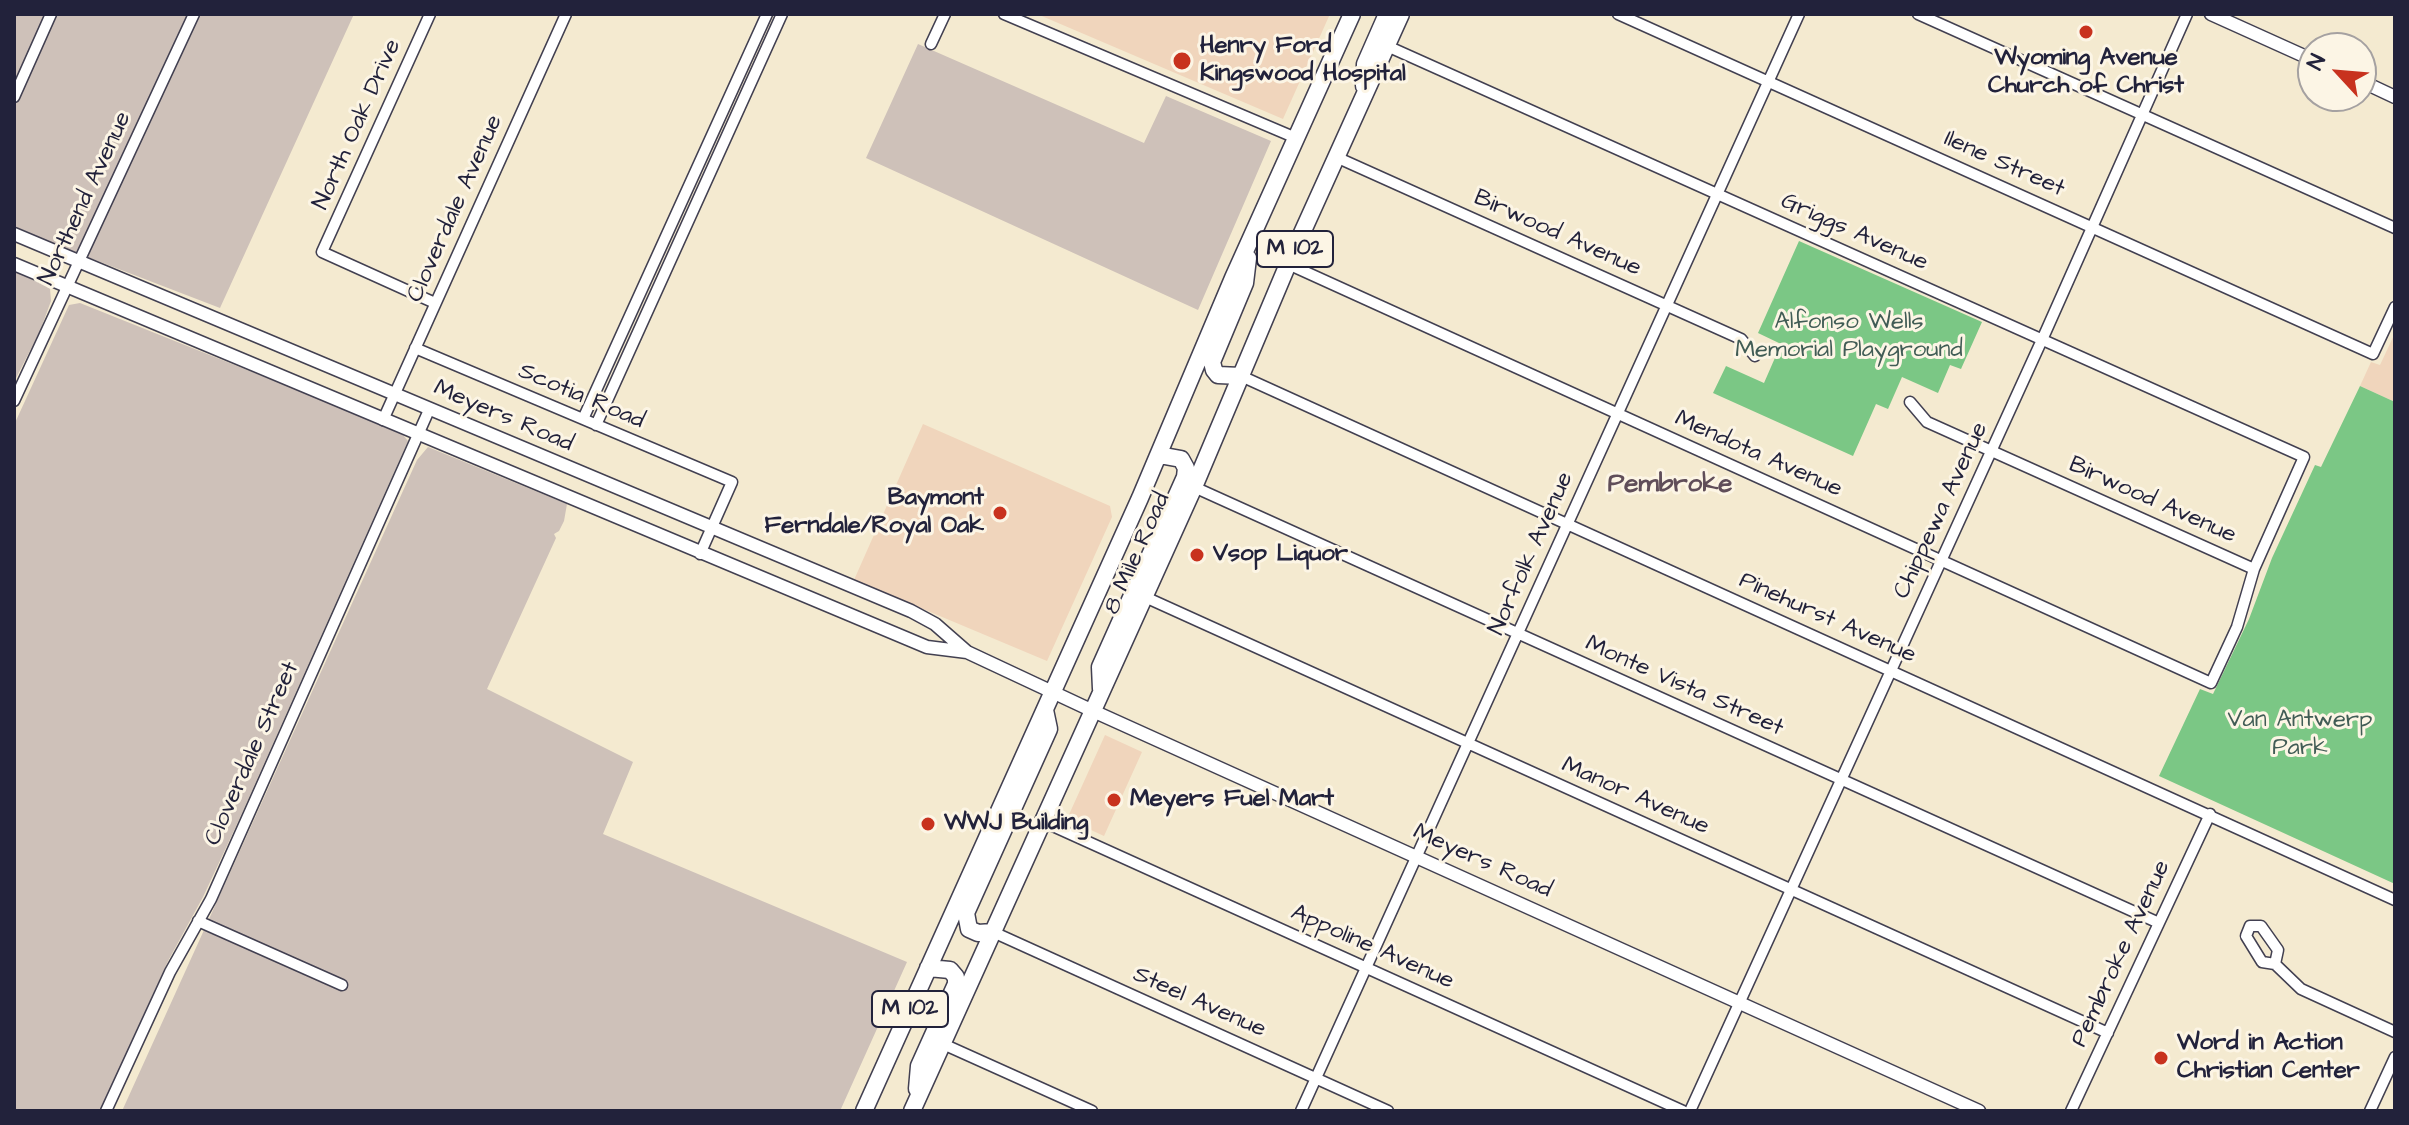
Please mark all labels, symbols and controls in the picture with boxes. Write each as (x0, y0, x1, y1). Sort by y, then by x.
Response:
marker: Wyoming Avenue Church of Christ (2077, 23, 2095, 41)
north arrow (2297, 32, 2377, 112)
place label: Henry Ford Kingswood Hospital (1200, 33, 1406, 89)
street label: North Oak Drive (308, 35, 408, 215)
place label: Wyoming Avenue Church of Christ (1988, 45, 2184, 101)
text: N (2300, 49, 2334, 75)
marker: Henry Ford Kingswood Hospital (1171, 50, 1193, 72)
street label: Northend Avenue (33, 108, 139, 290)
street label: Cloverdale Avenue (402, 111, 510, 307)
street label: Ilene Street (1939, 126, 2069, 204)
street label: Birwood Avenue (1469, 184, 1645, 284)
street label: Griggs Avenue (1776, 188, 1932, 278)
road number: M 102 (1257, 231, 1333, 267)
park label: Alfonso Wells Memorial Playground (1735, 309, 1963, 365)
street label: Scotia Road (514, 357, 648, 437)
street label: Meyers Road (429, 375, 577, 459)
street label: Mendota Avenue (1670, 405, 1846, 505)
street label: Chippewa Avenue (1889, 418, 1995, 604)
street label: Birwood Avenue (2064, 451, 2240, 551)
street label: Norfolk Avenue (1483, 468, 1581, 640)
district label: Pembroke (1608, 470, 1732, 502)
place label: Baymont Ferndale/Royal Oak (765, 485, 984, 541)
street label: 8 Mile Road (1098, 489, 1178, 619)
marker: Baymont Ferndale/Royal Oak (991, 504, 1009, 522)
place label: Vsop Liquor (1213, 541, 1348, 569)
marker: Vsop Liquor (1188, 546, 1206, 564)
street label: Pinehurst Avenue (1734, 567, 1920, 671)
street label: Monte Vista Street (1580, 630, 1788, 744)
street label: Cloverdale Street (200, 658, 306, 850)
park label: Van Antwerp Park (2228, 707, 2372, 763)
street label: Manor Avenue (1557, 752, 1713, 842)
place label: Meyers Fuel Mart (1130, 786, 1334, 814)
marker: Meyers Fuel Mart (1105, 791, 1123, 809)
place label: WWJ Building (944, 810, 1088, 838)
marker: WWJ Building (919, 815, 937, 833)
street label: Meyers Road (1408, 819, 1556, 905)
street label: Pembroke Avenue (2066, 856, 2178, 1052)
street label: Appoline Avenue (1286, 899, 1458, 997)
street label: Steel Avenue (1128, 961, 1270, 1045)
road number: M 102 (872, 991, 948, 1027)
place label: Word in Action Christian Center (2177, 1030, 2360, 1086)
marker: Word in Action Christian Center (2152, 1049, 2170, 1067)

